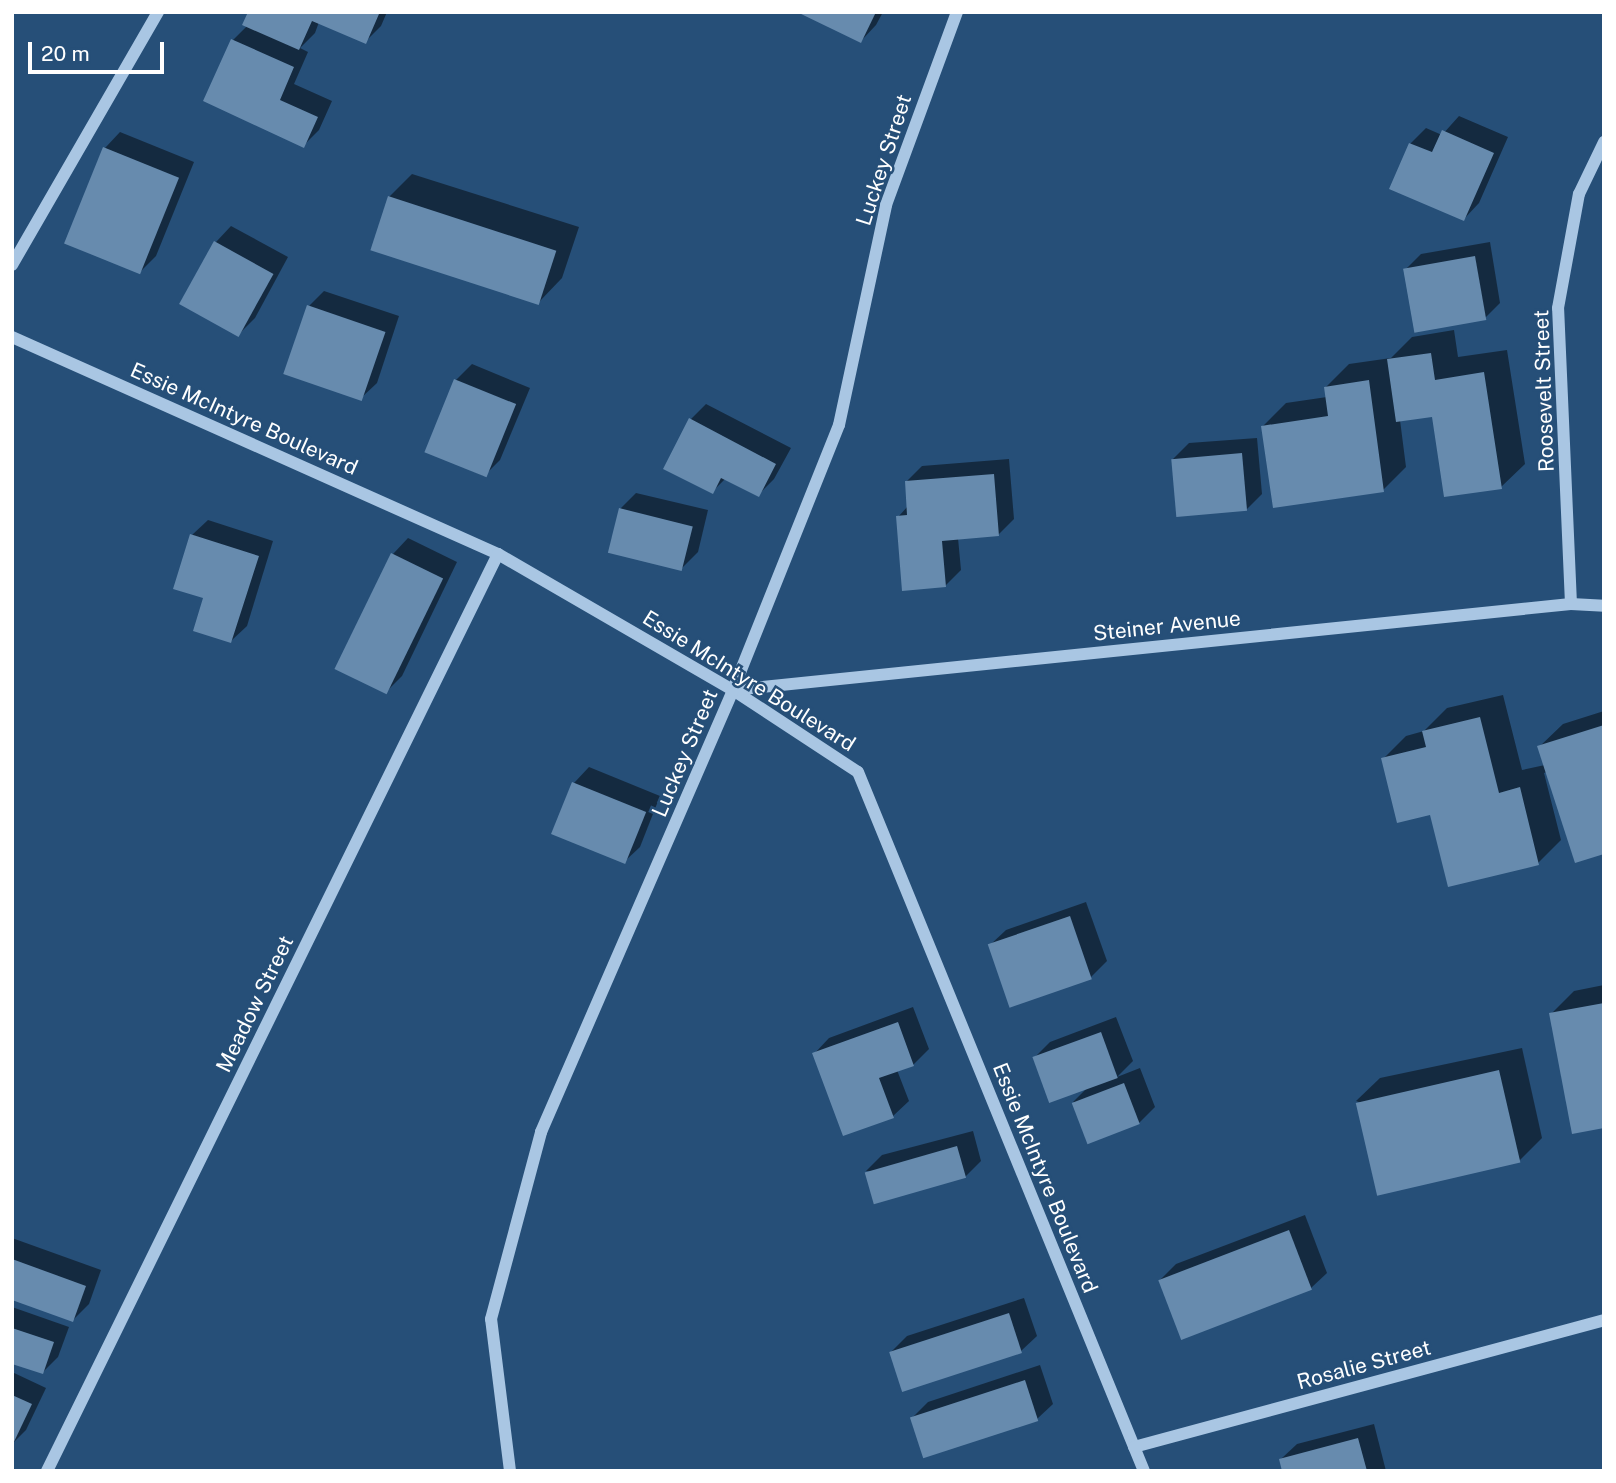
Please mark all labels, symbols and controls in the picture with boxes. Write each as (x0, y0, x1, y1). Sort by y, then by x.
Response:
scale bar (32, 28, 168, 72)
text: 20 m (41, 41, 90, 66)
street label: Luckey Street (851, 91, 917, 229)
street label: Roosevelt Street (1529, 309, 1559, 473)
street label: Essie McIntyre Boulevard (126, 357, 362, 481)
street label: Essie McIntyre Boulevard (638, 605, 860, 757)
street label: Steiner Avenue (1092, 606, 1242, 646)
street label: Luckey Street (647, 685, 723, 821)
street label: Meadow Street (211, 932, 299, 1076)
street label: Essie McIntyre Boulevard (987, 1059, 1103, 1297)
street label: Rosalie Street (1294, 1335, 1434, 1395)

